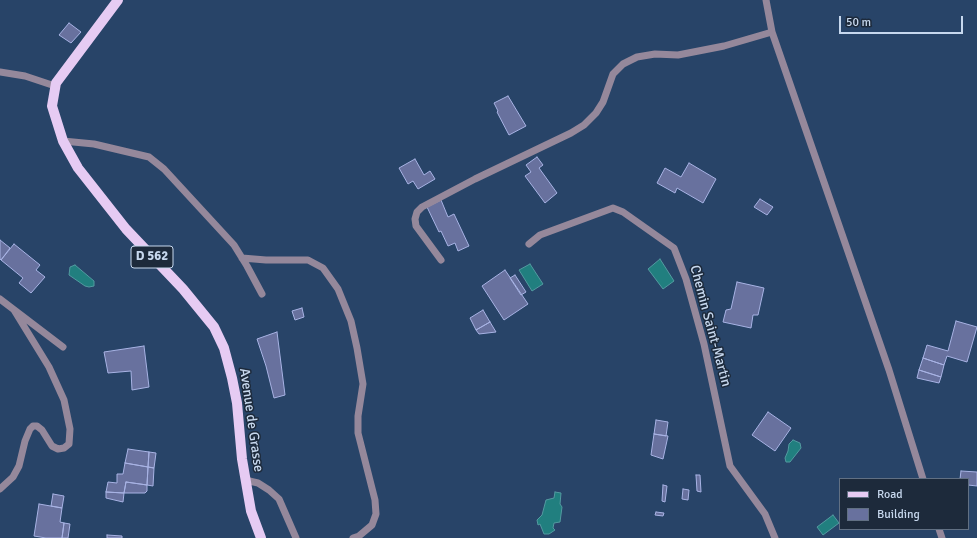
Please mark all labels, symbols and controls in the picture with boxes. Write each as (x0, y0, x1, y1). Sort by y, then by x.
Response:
scale bar (841, 8, 965, 34)
text: 50 m (846, 15, 871, 30)
road number: D 562 (131, 246, 173, 268)
street label: Chemin Saint-Martin (686, 263, 734, 389)
street label: Avenue de Grasse (235, 367, 267, 473)
legend (839, 478, 969, 530)
text: Road (877, 487, 903, 502)
text: Building (877, 507, 920, 522)

